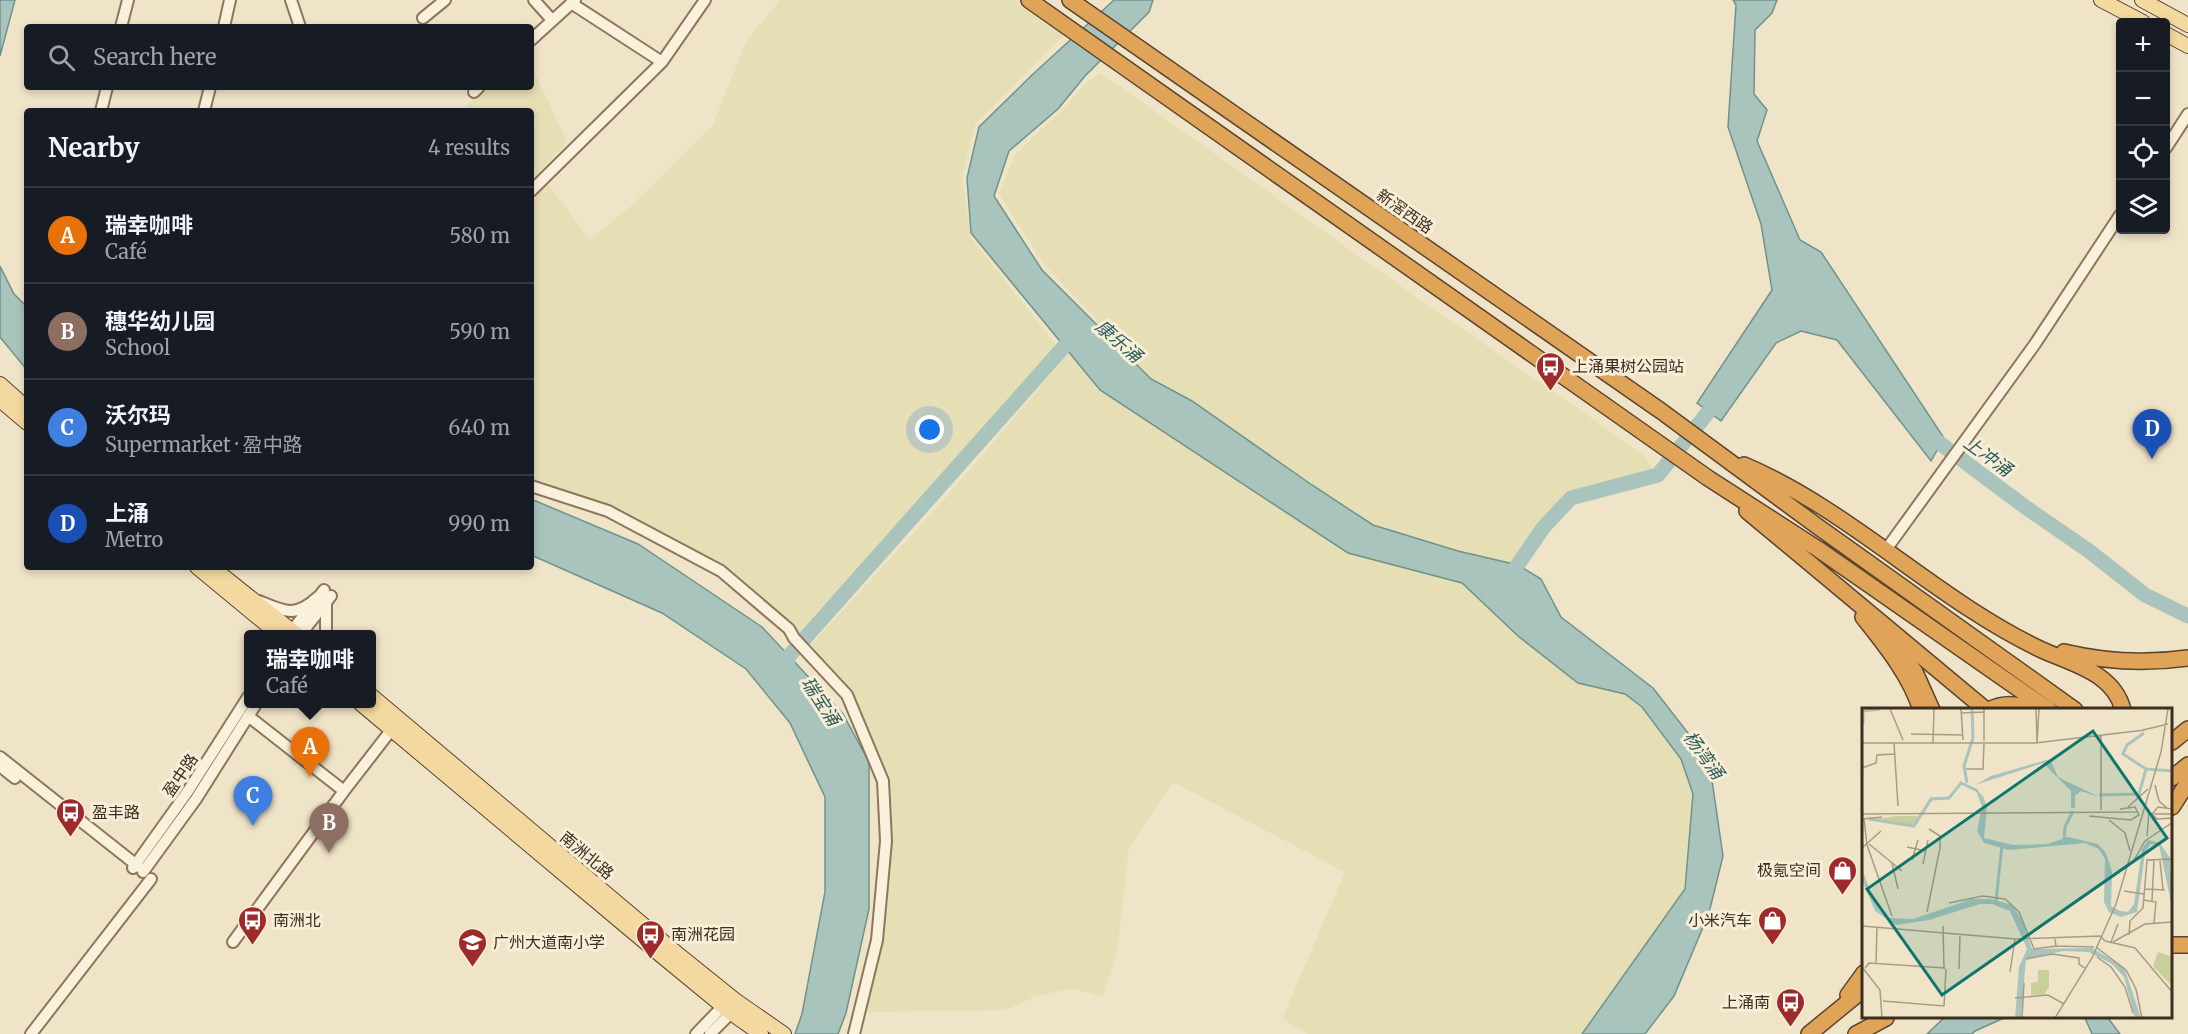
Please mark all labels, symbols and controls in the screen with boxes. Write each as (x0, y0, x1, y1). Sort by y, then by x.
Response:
map controls (2116, 18, 2170, 234)
button: + (2116, 18, 2170, 72)
search box (24, 24, 534, 90)
icon: search (45, 41, 78, 74)
text: Search here (93, 43, 216, 71)
button: − (2116, 72, 2170, 126)
button: locate (2116, 126, 2170, 180)
text: Nearby (48, 131, 140, 164)
text: 4 results (428, 135, 510, 160)
button: layers (2116, 180, 2170, 234)
street label: 新滘西路 (1373, 184, 1437, 238)
text: 瑞幸咖啡 (105, 211, 193, 239)
text: A (60, 223, 75, 248)
text: 580 m (449, 223, 510, 248)
text: Café (105, 239, 147, 264)
text: 穗华幼儿园 (105, 307, 215, 335)
water label: 康乐涌 (1091, 315, 1148, 369)
text: B (61, 319, 74, 344)
text: 590 m (449, 319, 510, 344)
text: School (105, 335, 170, 360)
bus stop icon: 上涌果树公园站 (1535, 350, 1567, 392)
place label: 上涌果树公园站 (1572, 356, 1684, 376)
text: 沃尔玛 (105, 401, 171, 429)
pin: D (2132, 410, 2172, 459)
text: C (61, 415, 74, 440)
text: 640 m (448, 415, 510, 440)
your location (915, 415, 944, 444)
water label: 上冲涌 (1959, 431, 2018, 482)
text: Supermarket · 盈中路 (105, 432, 303, 457)
text: 上涌 (105, 499, 149, 527)
text: D (60, 511, 75, 536)
text: 990 m (448, 511, 510, 536)
text: Metro (105, 527, 163, 552)
popup (244, 630, 376, 708)
text: 瑞幸咖啡 (266, 645, 354, 673)
water label: 瑞宝涌 (797, 672, 846, 732)
text: Café (266, 673, 308, 698)
inset map (1862, 708, 2173, 1019)
water label: 杨湾涌 (1679, 726, 1730, 785)
pin: A (290, 728, 330, 777)
street label: 盈中路 (158, 750, 202, 800)
pin: C (234, 776, 272, 826)
bus stop icon: 盈丰路 (55, 796, 87, 838)
place label: 盈丰路 (92, 802, 140, 822)
pin: B (310, 804, 348, 853)
street label: 南洲北路 (556, 827, 618, 883)
shop icon: 极氪空间 (1826, 854, 1858, 896)
place label: 极氪空间 (1757, 860, 1821, 880)
bus stop icon: 南洲北 (236, 904, 268, 946)
shop icon: 小米汽车 (1757, 904, 1789, 946)
place label: 南洲北 (273, 910, 321, 930)
place label: 小米汽车 (1688, 910, 1752, 930)
bus stop icon: 南洲花园 (634, 918, 666, 960)
place label: 南洲花园 (671, 924, 735, 944)
school or university icon: 广州大道南小学 (456, 926, 488, 968)
place label: 广州大道南小学 (493, 932, 605, 952)
bus stop icon: 上涌南 (1775, 986, 1807, 1028)
place label: 上涌南 (1722, 992, 1770, 1012)

